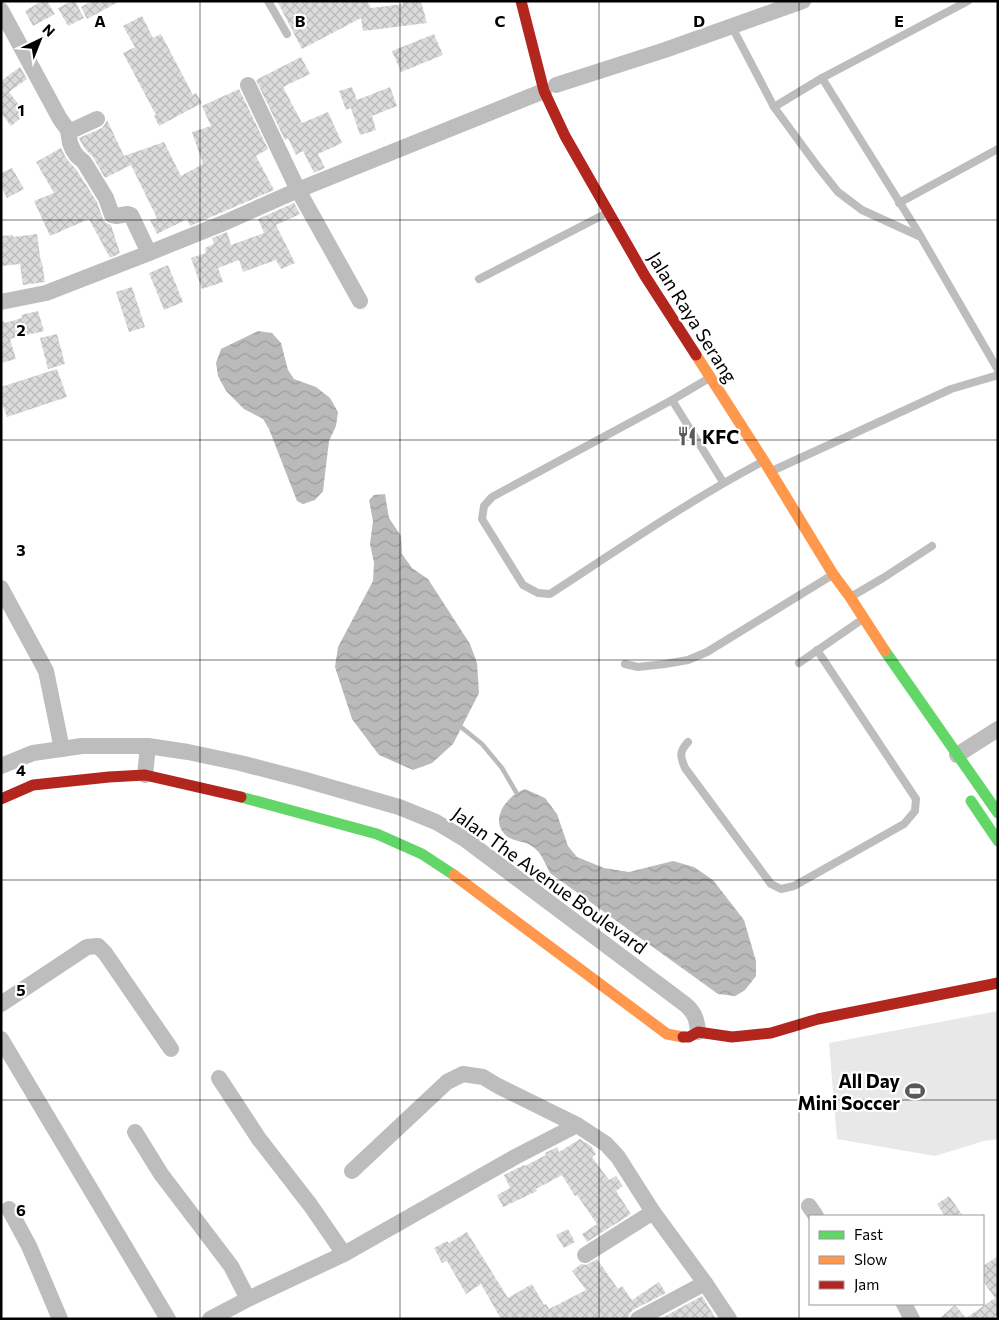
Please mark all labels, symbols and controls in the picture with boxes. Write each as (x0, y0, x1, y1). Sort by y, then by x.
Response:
text: A (94, 11, 106, 30)
text: B (295, 11, 306, 30)
text: C (495, 11, 506, 30)
text: D (693, 11, 705, 30)
text: E (894, 11, 904, 30)
north arrow (15, 15, 65, 65)
text: N (40, 20, 59, 40)
text: 1 (17, 100, 25, 119)
street label: Jalan Raya Serang (643, 247, 743, 387)
text: 2 (16, 320, 26, 339)
restaurant icon: KFC (676, 425, 698, 447)
place label: KFC (702, 425, 739, 448)
text: 3 (16, 540, 26, 559)
text: 4 (16, 760, 26, 779)
street label: Jalan The Avenue Boulevard (448, 802, 652, 958)
text: 5 (16, 980, 26, 999)
place label: All Day Mini Soccer (797, 1069, 901, 1114)
sports icon: All Day Mini Soccer (904, 1080, 926, 1102)
text: 6 (16, 1200, 26, 1219)
legend (809, 1215, 984, 1305)
text: Fast (854, 1225, 883, 1243)
text: Slow (854, 1250, 887, 1268)
text: Jam (854, 1275, 879, 1293)

